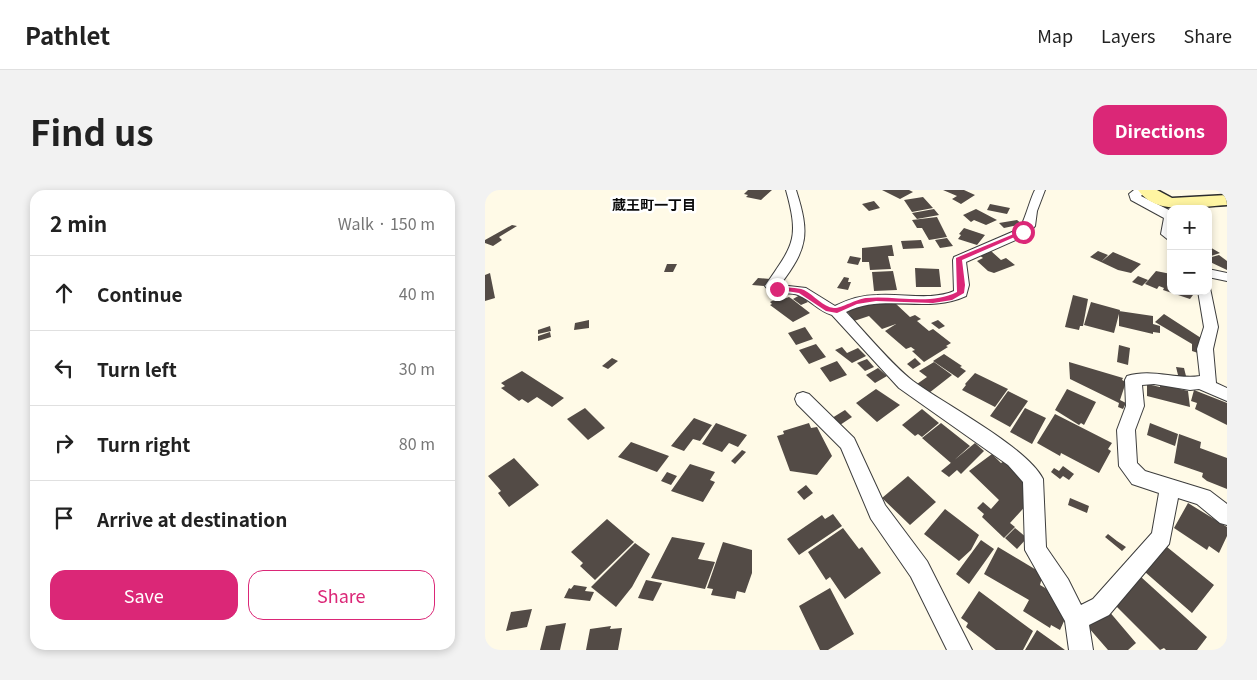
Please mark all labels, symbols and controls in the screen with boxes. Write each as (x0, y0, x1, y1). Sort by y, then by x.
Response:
text: Pathlet (25, 17, 110, 52)
text: Map (1037, 22, 1073, 48)
text: Layers (1101, 22, 1156, 48)
text: Share (1184, 22, 1232, 48)
text: Find us (30, 105, 154, 156)
button: Directions (1093, 105, 1227, 155)
district label: 蔵王町一丁目 (612, 194, 696, 214)
map controls (1167, 205, 1212, 295)
button: + (1167, 205, 1212, 250)
text: 2 min (50, 208, 107, 238)
text: Walk · 150 m (338, 211, 435, 235)
route start (1012, 221, 1035, 244)
button: − (1167, 250, 1212, 295)
route end (766, 278, 789, 301)
icon: ahead (50, 279, 78, 307)
text: Continue (97, 280, 183, 307)
text: 40 m (399, 281, 435, 305)
icon: left (50, 354, 78, 382)
text: Turn left (97, 355, 177, 382)
text: 30 m (399, 356, 435, 380)
icon: right (50, 429, 78, 457)
text: Turn right (97, 430, 190, 457)
text: 80 m (399, 431, 435, 455)
icon: arrive (50, 504, 78, 532)
text: Arrive at destination (97, 505, 287, 532)
button: Save (50, 570, 238, 620)
button: Share (248, 570, 435, 620)

